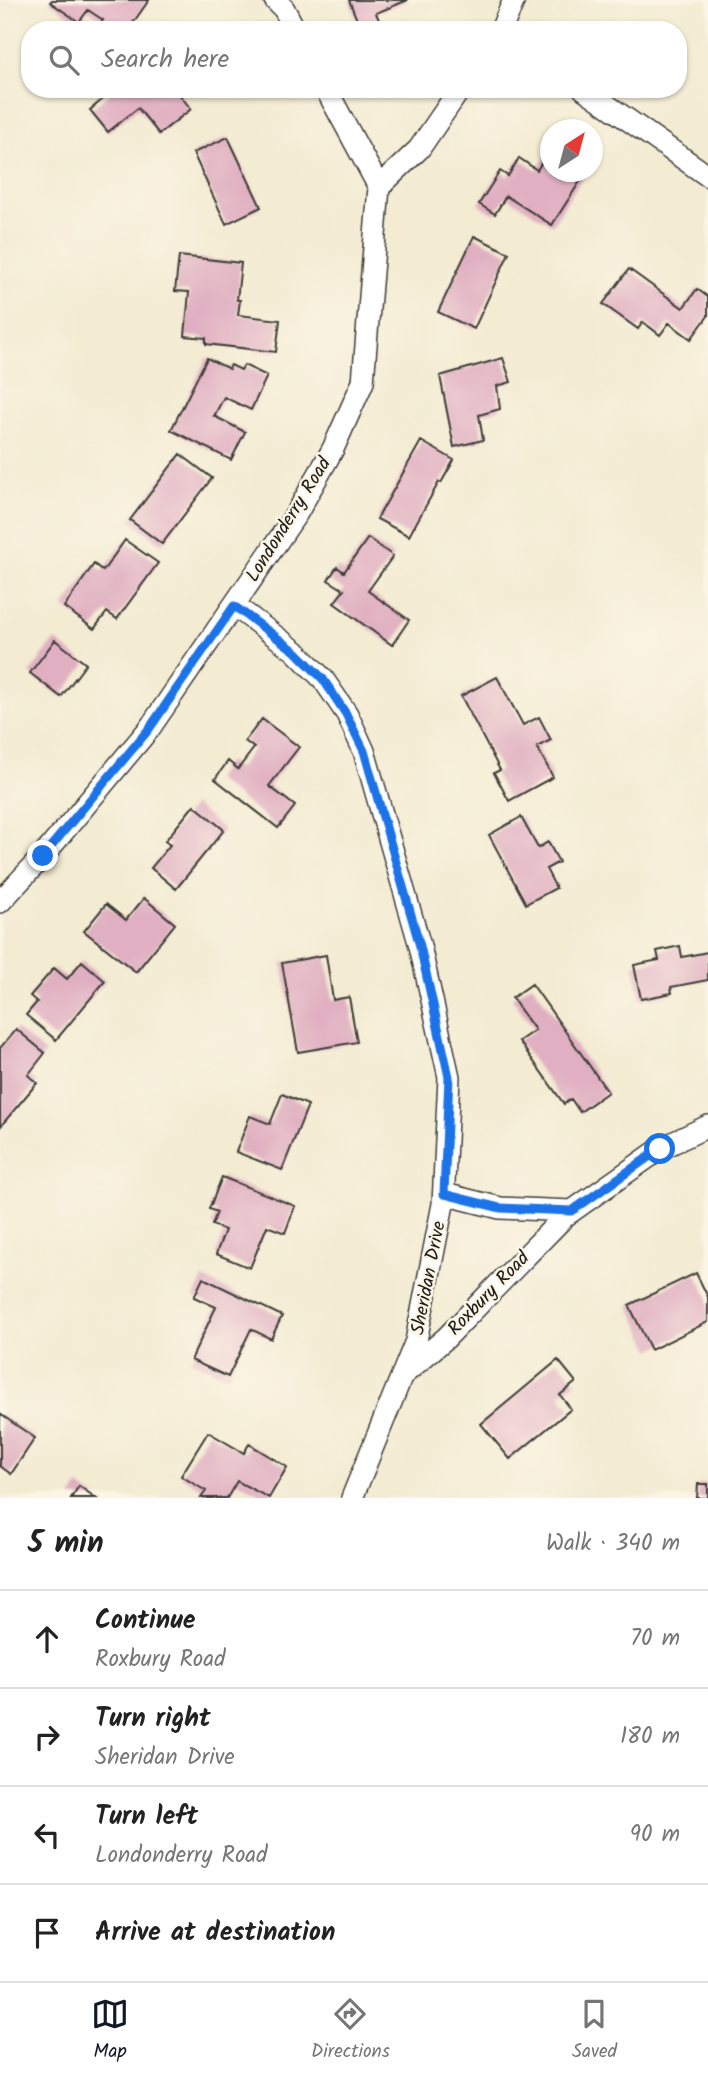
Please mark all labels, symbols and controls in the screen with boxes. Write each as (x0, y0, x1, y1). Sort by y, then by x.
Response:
search box (21, 21, 687, 98)
text: Search here (101, 39, 229, 81)
icon: search (45, 41, 83, 79)
north arrow (540, 119, 603, 182)
street label: Londonderry Road (239, 451, 340, 588)
route end (27, 840, 58, 871)
route start (644, 1133, 675, 1164)
street label: Sheridan Drive (403, 1218, 455, 1338)
street label: Roxbury Road (441, 1244, 538, 1343)
text: 5 min (28, 1520, 104, 1568)
text: Walk · 340 m (546, 1526, 680, 1562)
text: Continue (95, 1600, 196, 1642)
icon: ahead (28, 1620, 66, 1658)
text: 70 m (630, 1621, 680, 1657)
text: Roxbury Road (95, 1642, 226, 1678)
text: Turn right (95, 1698, 211, 1740)
icon: right (28, 1718, 66, 1756)
text: 180 m (620, 1719, 680, 1755)
text: Sheridan Drive (95, 1740, 235, 1776)
text: Turn left (95, 1796, 198, 1838)
icon: left (28, 1816, 66, 1854)
text: 90 m (630, 1817, 680, 1853)
text: Londonderry Road (95, 1838, 268, 1874)
text: Arrive at destination (95, 1912, 335, 1954)
icon: arrive (28, 1914, 66, 1952)
tab: Map (91, 1995, 129, 2067)
tab: Directions (311, 1995, 390, 2067)
tab: Saved (572, 1995, 617, 2067)

